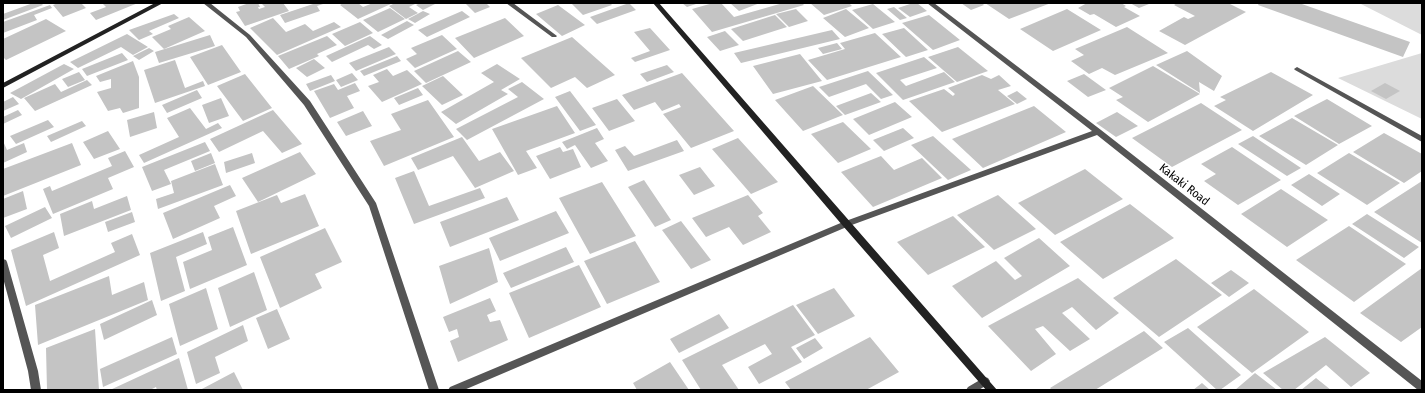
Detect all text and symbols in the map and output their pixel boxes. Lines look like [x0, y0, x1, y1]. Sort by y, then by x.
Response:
street label: Kakaki Road [1156, 161, 1212, 209]

